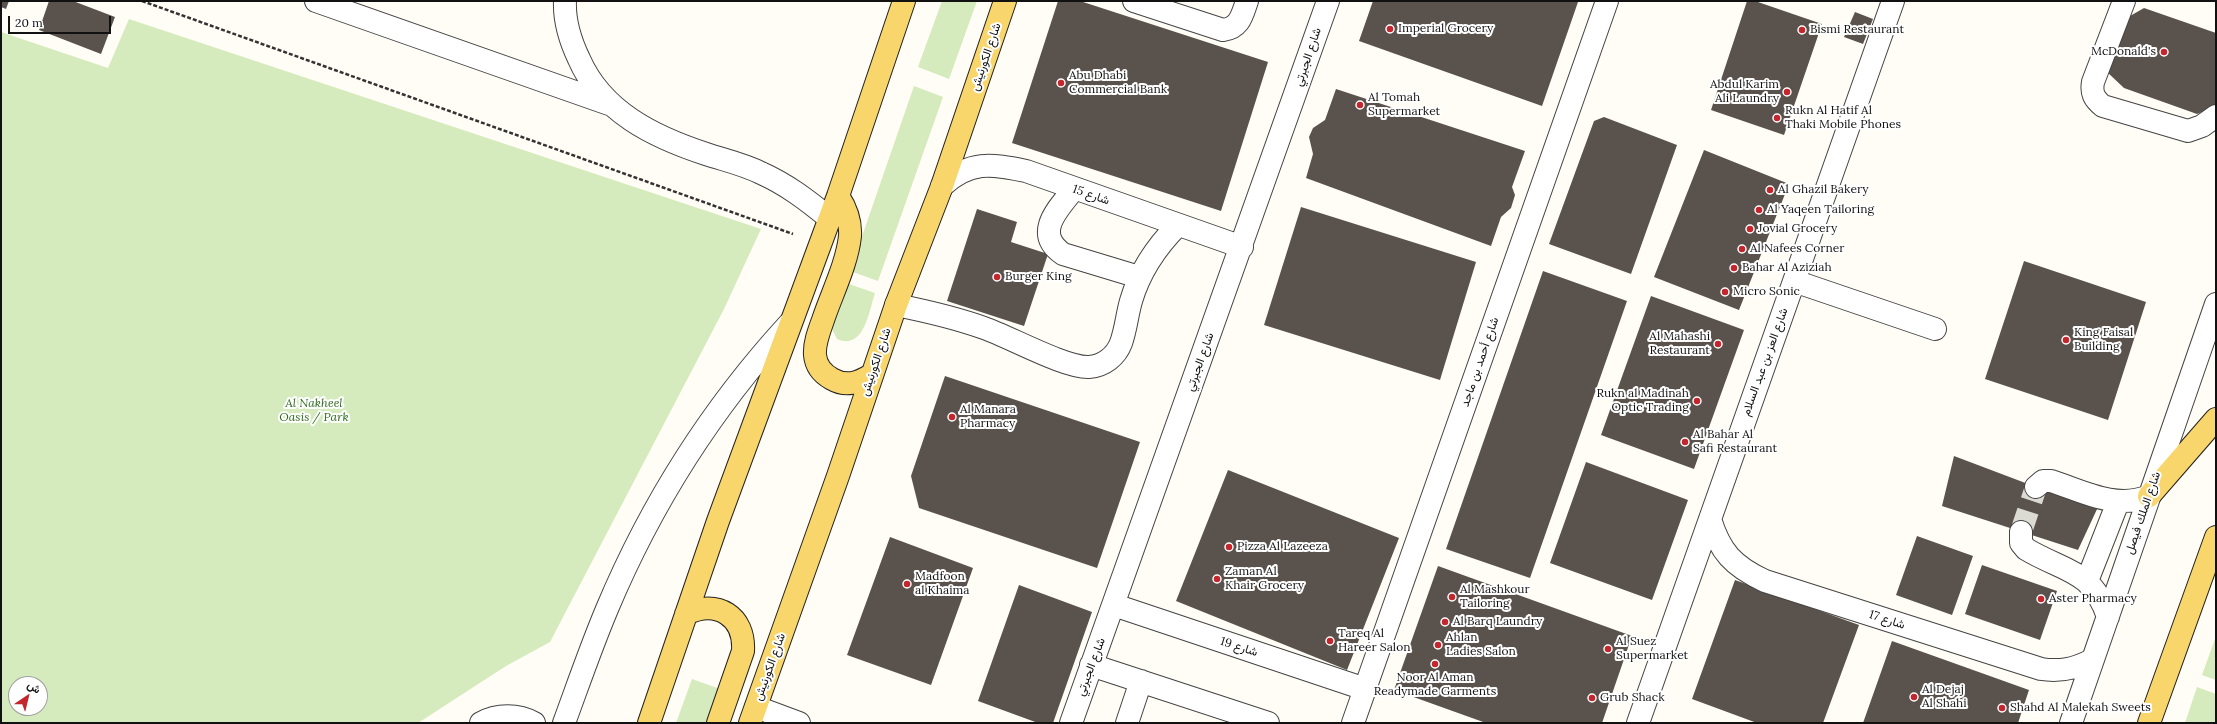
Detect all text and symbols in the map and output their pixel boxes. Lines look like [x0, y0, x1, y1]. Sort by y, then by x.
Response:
scale bar [10, 8, 113, 34]
text: 20 m [15, 15, 43, 30]
street label: شارع الكورنيش [968, 21, 1004, 93]
place label: Imperial Grocery [1398, 22, 1493, 36]
place label: Bismi Restaurant [1810, 23, 1904, 37]
marker: Imperial Grocery [1385, 24, 1395, 34]
marker: Bismi Restaurant [1797, 25, 1807, 35]
street label: شارع الجبرتي [1291, 26, 1325, 88]
place label: McDonald's [2091, 45, 2156, 59]
marker: McDonald's [2159, 47, 2169, 57]
place label: Abu Dhabi Commercial Bank [1069, 69, 1167, 97]
marker: Abu Dhabi Commercial Bank [1056, 78, 1066, 88]
place label: Abdul Karim Ali Laundry [1710, 78, 1779, 106]
marker: Abdul Karim Ali Laundry [1782, 87, 1792, 97]
place label: Al Tomah Supermarket [1368, 91, 1440, 119]
marker: Al Tomah Supermarket [1355, 100, 1365, 110]
place label: Rukn Al Hatif Al Thaki Mobile Phones [1785, 104, 1901, 132]
marker: Rukn Al Hatif Al Thaki Mobile Phones [1772, 113, 1782, 123]
street label: شارع 15 [1071, 182, 1111, 208]
place label: Al Ghazil Bakery [1778, 183, 1869, 197]
marker: Al Ghazil Bakery [1765, 185, 1775, 195]
place label: Al Yaqeen Tailoring [1767, 203, 1874, 217]
marker: Al Yaqeen Tailoring [1754, 205, 1764, 215]
place label: Jovial Grocery [1758, 222, 1837, 236]
marker: Jovial Grocery [1745, 224, 1755, 234]
place label: Al Nafees Corner [1750, 242, 1844, 256]
marker: Al Nafees Corner [1737, 244, 1747, 254]
place label: Bahar Al Aziziah [1742, 261, 1832, 275]
marker: Bahar Al Aziziah [1729, 263, 1739, 273]
place label: Burger King [1005, 270, 1072, 284]
marker: Burger King [992, 272, 1002, 282]
place label: Micro Sonic [1733, 285, 1800, 299]
marker: Micro Sonic [1720, 287, 1730, 297]
street label: شارع العز بن عبد السلام [1739, 306, 1791, 418]
street label: شارع أحمد بن ماجد [1458, 315, 1502, 409]
street label: شارع الكورنيش [858, 326, 894, 398]
place label: King Faisal Building [2074, 326, 2133, 354]
place label: Al Mahashi Restaurant [1649, 330, 1710, 358]
street label: شارع الجبرتي [1183, 331, 1217, 393]
marker: King Faisal Building [2061, 335, 2071, 345]
marker: Al Mahashi Restaurant [1713, 339, 1723, 349]
place label: Rukn al Madinah Optic Trading [1596, 387, 1689, 415]
marker: Rukn al Madinah Optic Trading [1692, 396, 1702, 406]
park label: Al Nakheel Oasis / Park [279, 397, 349, 425]
place label: Al Manara Pharmacy [960, 403, 1016, 431]
marker: Al Manara Pharmacy [947, 412, 957, 422]
place label: Al Bahar Al Safi Restaurant [1693, 428, 1777, 456]
marker: Al Bahar Al Safi Restaurant [1680, 437, 1690, 447]
street label: شارع الملك فيصل [2122, 470, 2164, 556]
place label: Pizza Al Lazeeza [1237, 540, 1328, 554]
marker: Pizza Al Lazeeza [1224, 542, 1234, 552]
place label: Zaman Al Khair Grocery [1225, 565, 1304, 593]
place label: Madfoon al Khaima [915, 570, 969, 598]
marker: Zaman Al Khair Grocery [1212, 574, 1222, 584]
marker: Madfoon al Khaima [902, 579, 912, 589]
place label: Al Mashkour Tailoring [1460, 583, 1530, 611]
marker: Al Mashkour Tailoring [1447, 592, 1457, 602]
place label: Aster Pharmacy [2049, 592, 2137, 606]
marker: Aster Pharmacy [2036, 594, 2046, 604]
street label: شارع 17 [1867, 607, 1907, 633]
place label: Al Barq Laundry [1453, 615, 1542, 629]
marker: Al Barq Laundry [1440, 617, 1450, 627]
place label: Tareq Al Hareer Salon [1338, 627, 1410, 655]
street label: شارع الكورنيش [751, 631, 789, 703]
place label: Ahlan Ladies Salon [1446, 631, 1516, 659]
street label: شارع 19 [1218, 634, 1260, 660]
place label: Al Suez Supermarket [1616, 635, 1688, 663]
street label: شارع الجبرتي [1073, 636, 1109, 698]
marker: Tareq Al Hareer Salon [1325, 636, 1335, 646]
marker: Ahlan Ladies Salon [1433, 640, 1443, 650]
marker: Al Suez Supermarket [1603, 644, 1613, 654]
marker: Noor Al Aman Readymade Garments [1430, 659, 1440, 669]
place label: Noor Al Aman Readymade Garments [1374, 671, 1496, 699]
north arrow [8, 676, 48, 716]
text: ش [25, 677, 44, 697]
place label: Al Dejaj Al Shahi [1922, 683, 1967, 711]
place label: Grub Shack [1600, 691, 1665, 705]
marker: Al Dejaj Al Shahi [1909, 692, 1919, 702]
marker: Grub Shack [1587, 693, 1597, 703]
place label: Shahd Al Malekah Sweets [2010, 701, 2151, 715]
marker: Shahd Al Malekah Sweets [1997, 703, 2007, 713]

